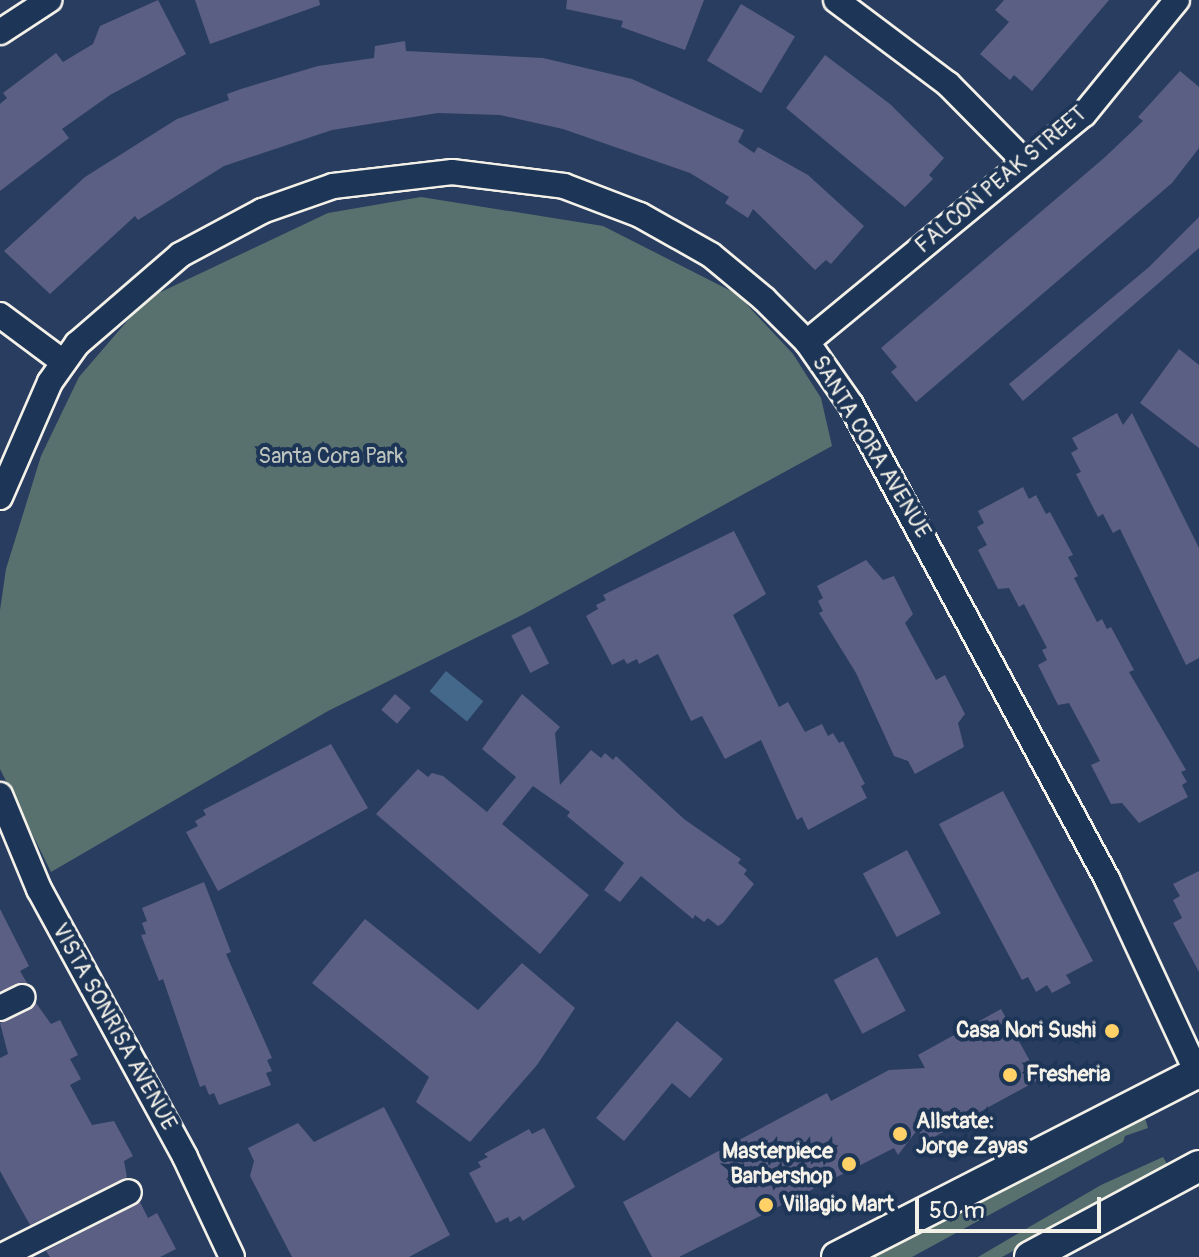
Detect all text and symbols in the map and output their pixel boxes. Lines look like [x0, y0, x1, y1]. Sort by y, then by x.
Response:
street label: FALCON PEAK STREET [910, 101, 1092, 259]
street label: SANTA CORA AVENUE [806, 351, 936, 543]
park label: Santa Cora Park [258, 444, 404, 470]
street label: VISTA SONRISA AVENUE [46, 919, 182, 1135]
place label: Casa Nori Sushi [956, 1018, 1096, 1044]
marker: Casa Nori Sushi [1103, 1022, 1121, 1040]
place label: Fresheria [1026, 1062, 1111, 1088]
marker: Fresheria [1001, 1066, 1019, 1084]
place label: Allstate: Jorge Zayas [916, 1108, 1028, 1160]
marker: Allstate: Jorge Zayas [891, 1125, 909, 1143]
place label: Masterpiece Barbershop [722, 1138, 833, 1190]
marker: Masterpiece Barbershop [840, 1155, 858, 1173]
scale bar [919, 1181, 1105, 1231]
place label: Villagio Mart [782, 1192, 894, 1218]
marker: Villagio Mart [757, 1196, 775, 1214]
text: 50 m [929, 1196, 985, 1225]

